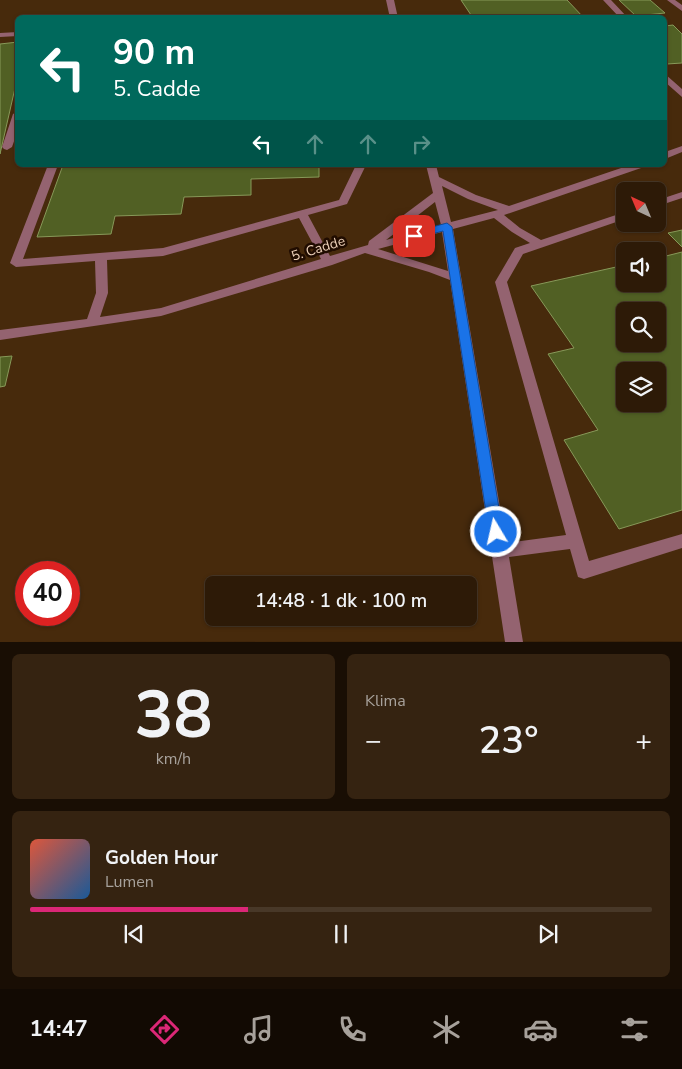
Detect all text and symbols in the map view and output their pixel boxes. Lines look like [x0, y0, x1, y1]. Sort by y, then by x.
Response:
text: 90 m [113, 29, 195, 76]
icon: left [30, 35, 95, 100]
text: 5. Cadde [113, 74, 200, 104]
icon: left [248, 130, 276, 158]
icon: ahead [301, 130, 329, 158]
icon: ahead [354, 130, 382, 158]
icon: right [407, 130, 435, 158]
north arrow [616, 182, 666, 232]
map controls [616, 182, 666, 412]
pin [393, 215, 435, 257]
icon: arrive [400, 222, 428, 250]
street label: 5. Cadde [289, 231, 347, 266]
button: sound [616, 242, 666, 292]
button: search [616, 302, 666, 352]
button: layers [616, 362, 666, 412]
position arrow [469, 505, 521, 557]
speed limit sign: 40 [15, 561, 80, 626]
text: 14:48 · 1 dk · 100 m [255, 588, 427, 614]
text: 38 [134, 671, 213, 760]
text: Klima [365, 690, 406, 712]
text: 23° [479, 715, 538, 766]
text: − [365, 722, 382, 760]
text: + [635, 722, 652, 760]
text: km/h [156, 748, 191, 770]
text: Golden Hour [105, 845, 218, 871]
text: Lumen [105, 871, 154, 893]
icon: previous [120, 920, 148, 948]
icon: pause [327, 920, 355, 948]
icon: next [534, 920, 562, 948]
icon: directions [147, 1012, 182, 1047]
icon: music [241, 1012, 276, 1047]
icon: phone [335, 1012, 370, 1047]
icon: climate [429, 1012, 464, 1047]
icon: car [523, 1012, 558, 1047]
icon: filters [617, 1012, 652, 1047]
text: 14:47 [30, 1014, 88, 1044]

